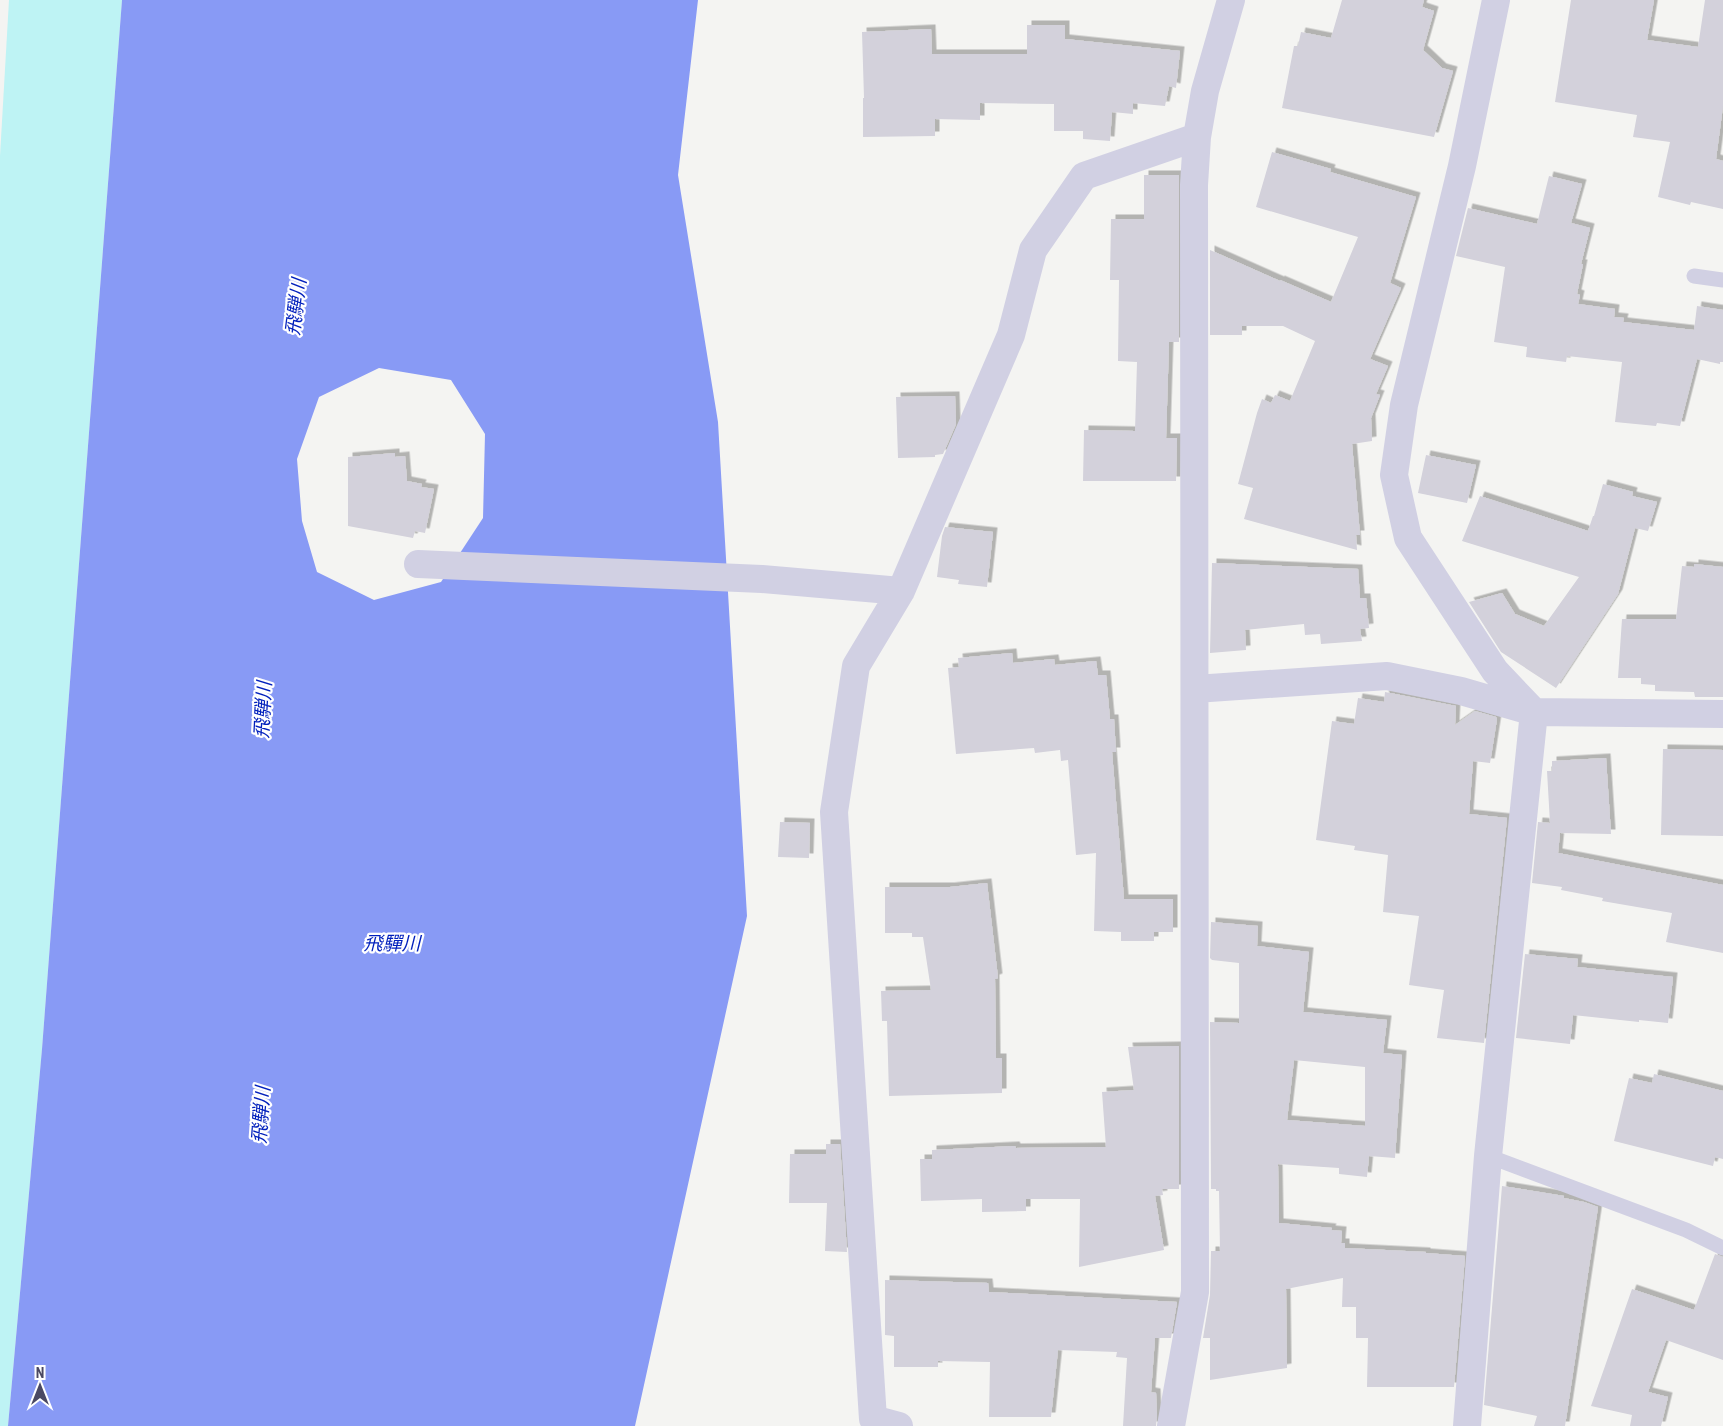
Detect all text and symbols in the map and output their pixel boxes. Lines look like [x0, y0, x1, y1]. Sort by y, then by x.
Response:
water label: 飛騨川 [281, 275, 311, 337]
water label: 飛騨川 [250, 679, 276, 739]
water label: 飛驒川 [363, 932, 422, 955]
water label: 飛騨川 [248, 1084, 275, 1144]
north arrow [15, 1361, 65, 1411]
text: N [36, 1365, 44, 1381]

